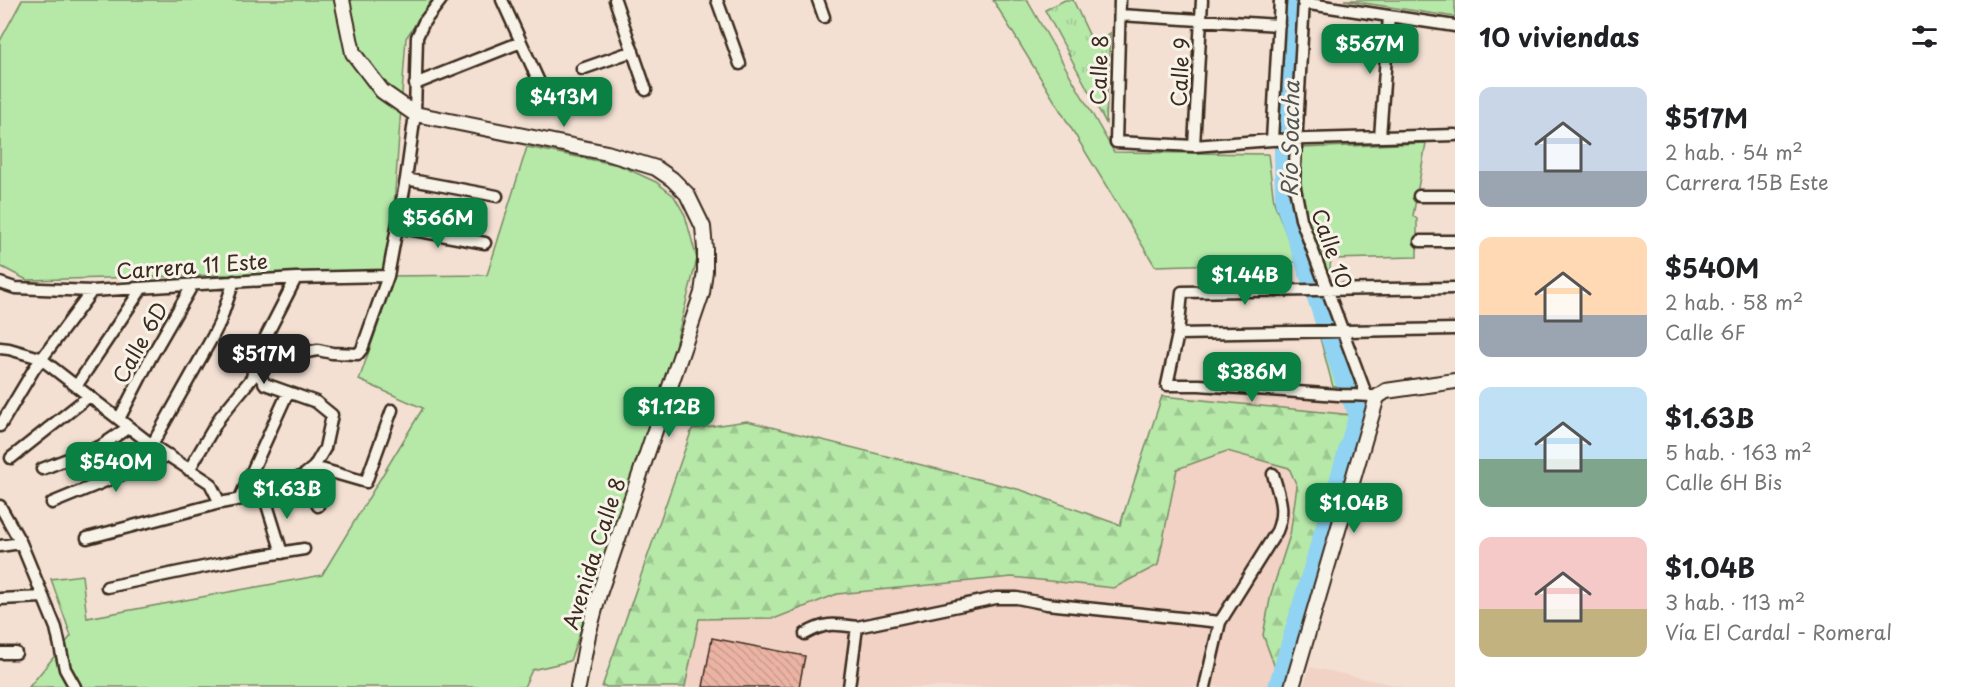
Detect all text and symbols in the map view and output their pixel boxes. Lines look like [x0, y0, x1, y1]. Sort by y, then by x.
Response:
text: 10 viviendas [1479, 17, 1640, 56]
icon: filters [1908, 20, 1941, 53]
pin: $567M [1328, 24, 1412, 75]
text: $567M [1336, 28, 1404, 58]
street label: Calle 8 [1081, 34, 1115, 106]
street label: Calle 9 [1161, 36, 1197, 108]
pin: $413M [522, 77, 606, 128]
water label: Río Soacha [1271, 79, 1307, 197]
text: $413M [530, 81, 598, 111]
text: $517M [1665, 98, 1748, 137]
icon: home [1527, 111, 1599, 183]
text: 2 hab. · 54 m² [1665, 137, 1803, 167]
text: Carrera 15B Este [1665, 167, 1829, 197]
pin: $566M [396, 198, 480, 249]
text: $566M [403, 202, 473, 232]
street label: Calle 10 [1304, 204, 1362, 292]
street label: Carrera 11 Este [115, 244, 269, 286]
text: $540M [1665, 248, 1759, 287]
pin: $1.44B [1196, 255, 1294, 306]
text: $1.44B [1211, 259, 1279, 289]
icon: home [1527, 261, 1599, 333]
text: 2 hab. · 58 m² [1665, 287, 1803, 317]
street label: Calle 6D [103, 295, 175, 389]
text: Calle 6F [1665, 317, 1746, 347]
pin: $517M [222, 334, 306, 385]
text: $517M [232, 338, 296, 368]
pin: $386M [1210, 352, 1294, 403]
text: $386M [1217, 356, 1287, 386]
pin: $1.12B [620, 387, 718, 438]
text: $1.12B [637, 391, 701, 421]
text: $1.63B [1665, 398, 1754, 437]
icon: home [1527, 411, 1599, 483]
text: 5 hab. · 163 m² [1665, 437, 1812, 467]
pin: $540M [74, 442, 158, 493]
text: $540M [80, 446, 152, 476]
text: Calle 6H Bis [1665, 467, 1782, 497]
pin: $1.63B [238, 469, 336, 520]
text: $1.63B [253, 473, 321, 503]
street label: Avenida Calle 8 [553, 473, 633, 633]
pin: $1.04B [1305, 483, 1403, 534]
text: $1.04B [1319, 487, 1389, 517]
text: $1.04B [1665, 548, 1755, 587]
icon: home [1527, 561, 1599, 633]
text: 3 hab. · 113 m² [1665, 587, 1805, 617]
text: Vía El Cardal - Romeral [1665, 617, 1892, 647]

